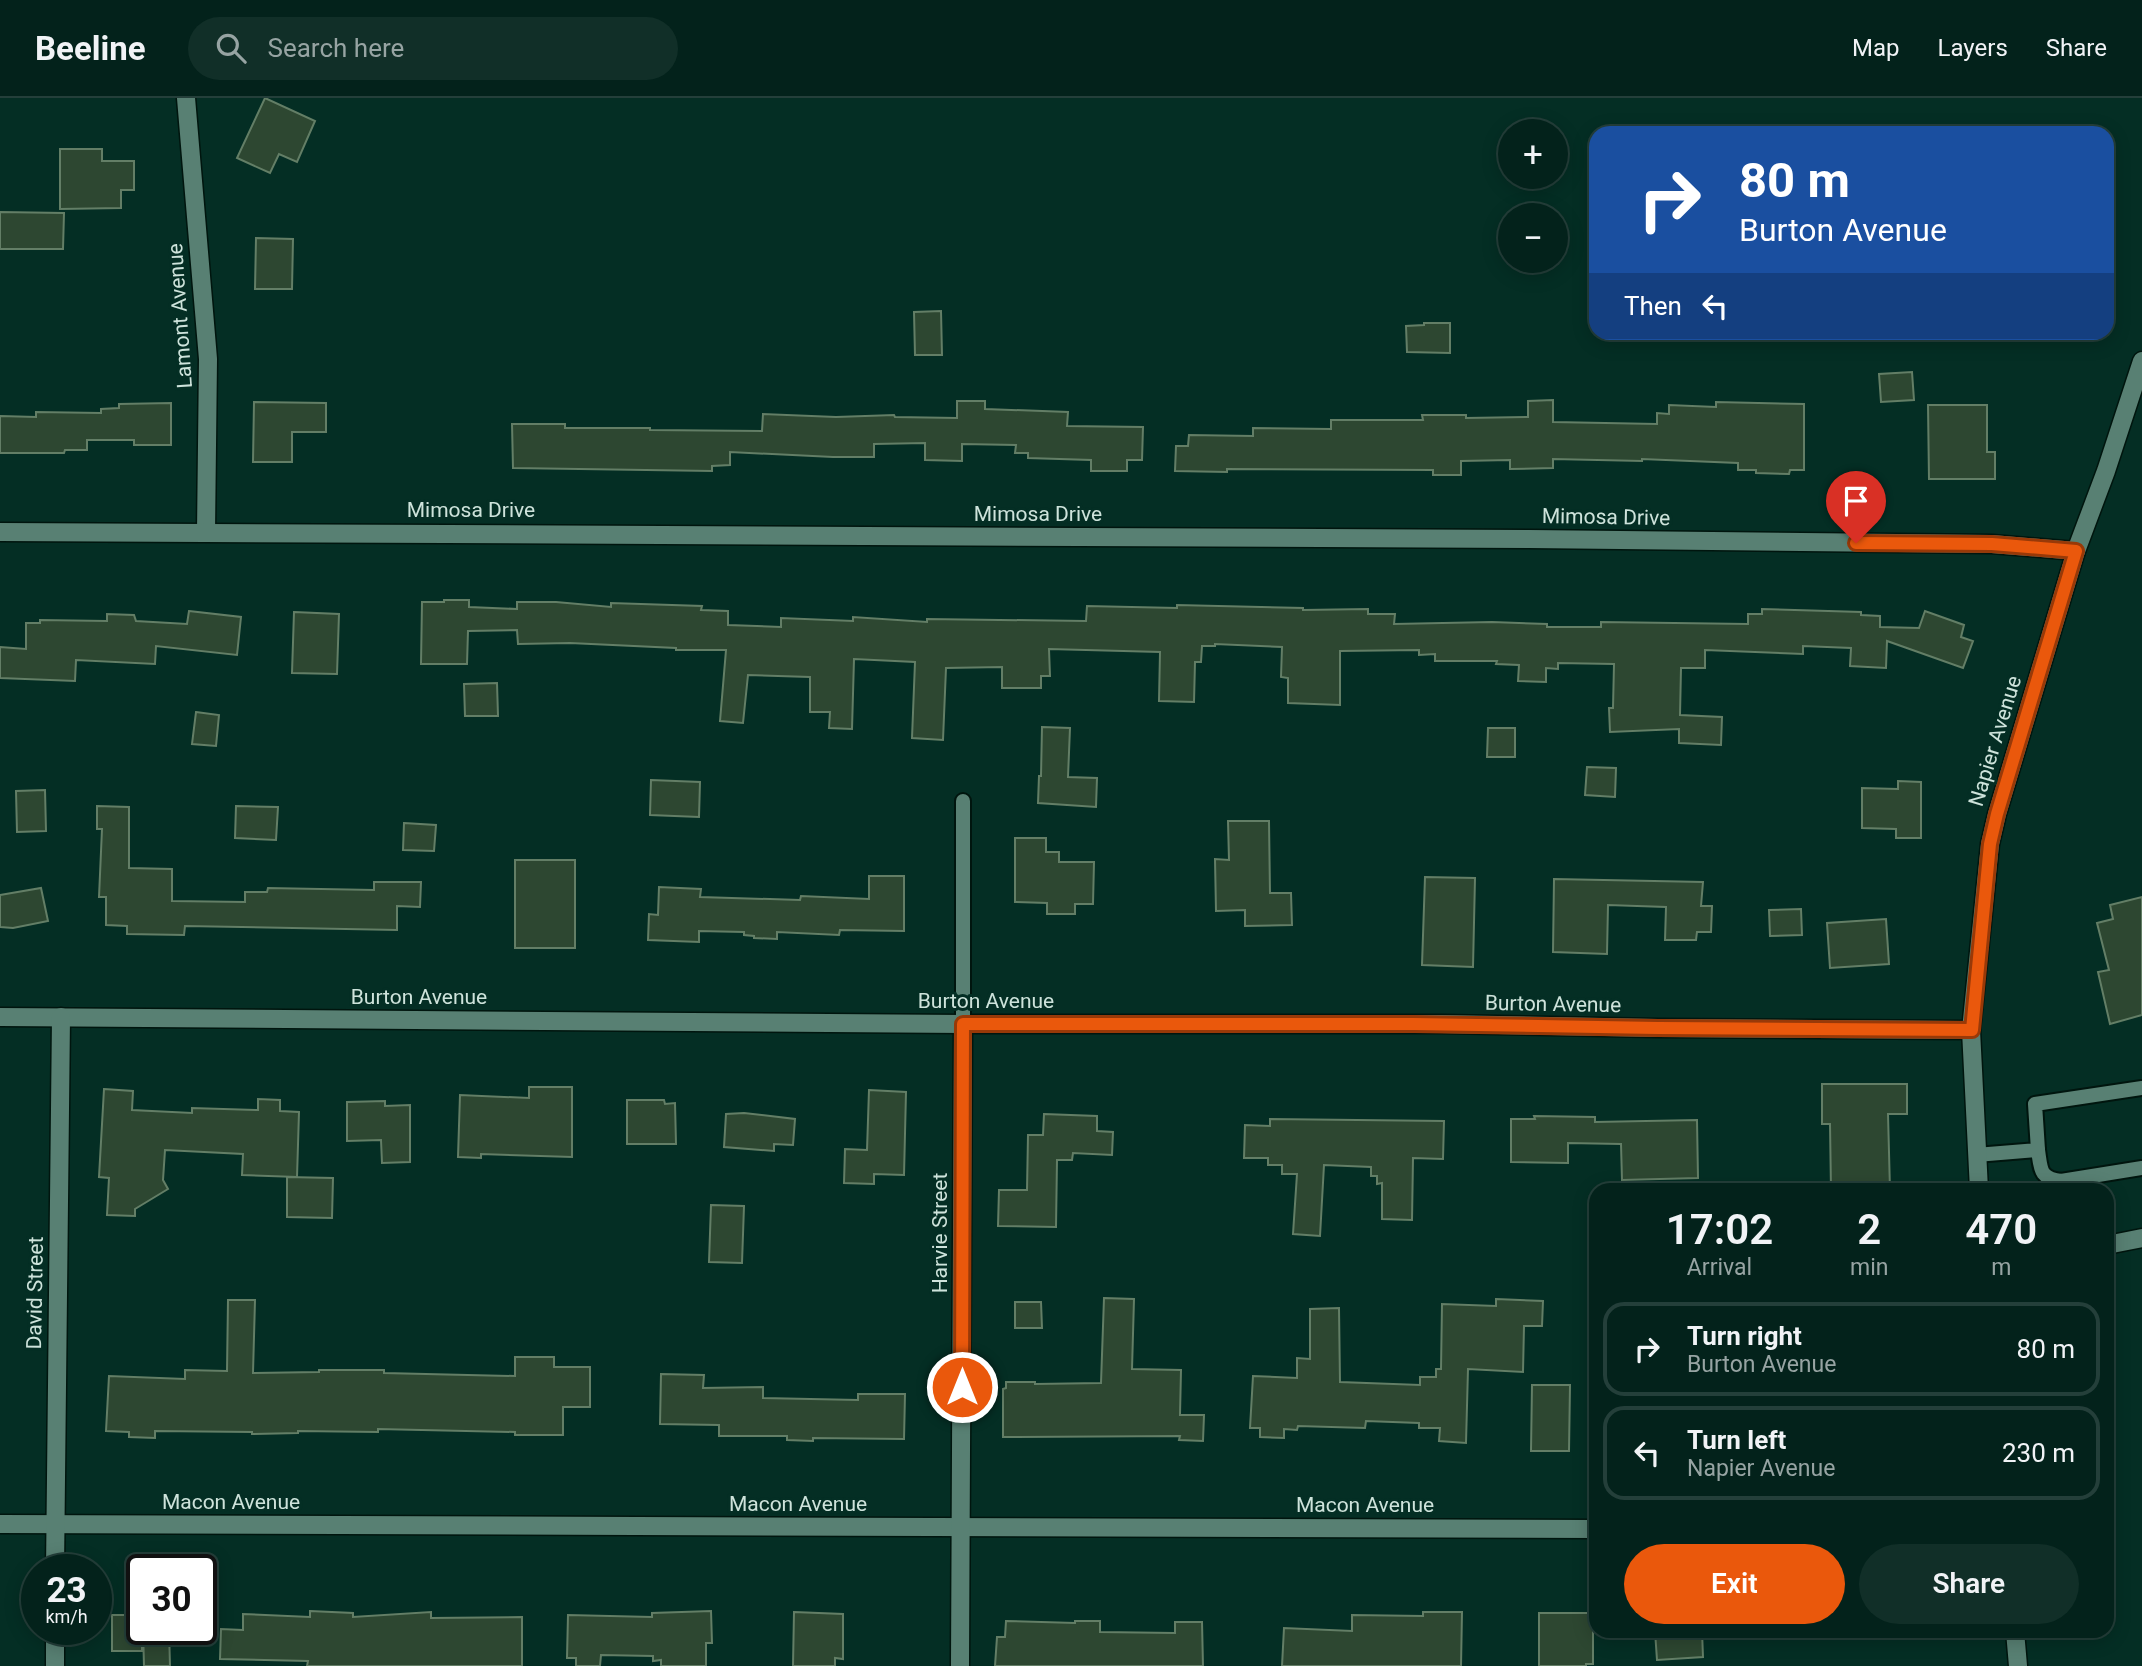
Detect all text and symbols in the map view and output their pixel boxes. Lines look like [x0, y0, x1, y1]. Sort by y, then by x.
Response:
search box [188, 17, 678, 80]
text: Beeline [35, 29, 146, 68]
icon: search [212, 29, 250, 67]
text: Search here [268, 33, 404, 63]
text: Map [1852, 34, 1900, 62]
text: Layers [1938, 34, 2008, 62]
text: Share [2046, 34, 2107, 62]
map controls [1498, 119, 1568, 273]
button: + [1498, 119, 1568, 189]
text: 80 m [1739, 152, 1850, 209]
icon: right [1624, 154, 1715, 245]
button: − [1498, 203, 1568, 273]
text: Burton Avenue [1739, 211, 1947, 249]
street label: Lamont Avenue [163, 243, 197, 389]
icon: left [1696, 287, 1734, 325]
text: Then [1624, 291, 1682, 321]
pin [1826, 471, 1886, 543]
icon: arrive [1837, 482, 1875, 520]
street label: Mimosa Drive [407, 498, 535, 522]
street label: Mimosa Drive [974, 502, 1102, 526]
street label: Mimosa Drive [1542, 504, 1670, 530]
street label: Napier Avenue [1964, 673, 2026, 809]
street label: Burton Avenue [351, 985, 487, 1009]
street label: Burton Avenue [918, 989, 1054, 1013]
street label: Burton Avenue [1485, 991, 1621, 1017]
street label: Harvie Street [928, 1173, 952, 1293]
text: 17:02 [1666, 1205, 1773, 1254]
text: 2 [1857, 1205, 1881, 1254]
text: 470 [1965, 1205, 2037, 1254]
street label: David Street [22, 1236, 48, 1350]
text: Arrival [1687, 1254, 1752, 1281]
text: min [1850, 1254, 1888, 1281]
text: m [1991, 1254, 2011, 1281]
text: Turn right [1687, 1321, 1802, 1351]
icon: right [1628, 1330, 1666, 1368]
text: 80 m [2017, 1334, 2075, 1364]
position arrow [925, 1350, 999, 1424]
text: Burton Avenue [1687, 1351, 1836, 1378]
text: Turn left [1687, 1425, 1786, 1455]
icon: left [1628, 1434, 1666, 1472]
text: 230 m [2002, 1438, 2075, 1468]
text: Napier Avenue [1687, 1455, 1835, 1482]
street label: Macon Avenue [162, 1490, 300, 1514]
street label: Macon Avenue [729, 1492, 867, 1516]
street label: Macon Avenue [1296, 1493, 1434, 1517]
button: Exit [1624, 1544, 1845, 1624]
button: Share [1859, 1544, 2079, 1624]
speed limit sign: 30 [126, 1554, 217, 1645]
text: 23 [46, 1570, 87, 1611]
text: km/h [45, 1606, 88, 1627]

